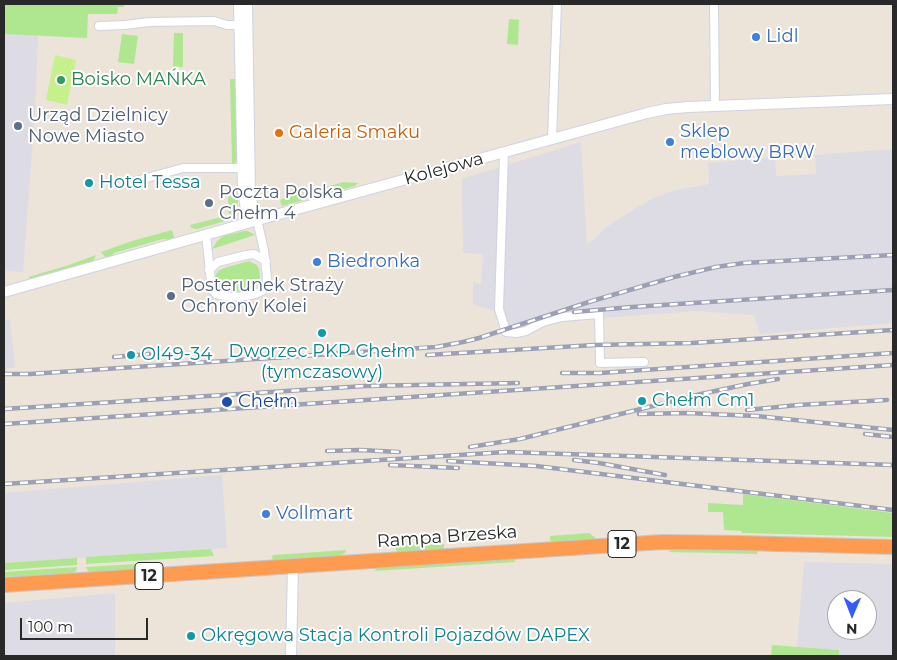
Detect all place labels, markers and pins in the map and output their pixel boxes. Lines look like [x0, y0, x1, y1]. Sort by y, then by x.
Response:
place label: Lidl [766, 26, 798, 48]
marker: Lidl [750, 31, 762, 43]
place label: Boisko MAŃKA [71, 69, 206, 91]
marker: Boisko MAŃKA [55, 74, 67, 86]
place label: Urząd Dzielnicy Nowe Miasto [28, 105, 168, 148]
marker: Urząd Dzielnicy Nowe Miasto [12, 120, 24, 132]
place label: Sklep meblowy BRW [680, 121, 815, 163]
place label: Galeria Smaku [289, 122, 420, 144]
marker: Galeria Smaku [273, 127, 285, 139]
marker: Sklep meblowy BRW [664, 136, 676, 148]
place label: Hotel Tessa [99, 172, 201, 194]
marker: Hotel Tessa [83, 177, 95, 189]
place label: Poczta Polska Chełm 4 [219, 182, 343, 224]
marker: Poczta Polska Chełm 4 [203, 197, 215, 209]
place label: Biedronka [327, 251, 420, 273]
marker: Biedronka [311, 256, 323, 268]
place label: Posterunek Straży Ochrony Kolei [181, 275, 344, 318]
marker: Posterunek Straży Ochrony Kolei [165, 290, 177, 302]
marker: Dworzec PKP Chełm (tymczasowy) [316, 327, 328, 339]
place label: Dworzec PKP Chełm (tymczasowy) [229, 341, 415, 384]
place label: Ol49-34 [141, 344, 212, 366]
marker: Ol49-34 [125, 349, 137, 361]
place label: Chełm Cm1 [652, 390, 755, 412]
place label: Chełm [238, 391, 298, 413]
marker: Chełm [220, 395, 234, 409]
marker: Chełm Cm1 [636, 395, 648, 407]
place label: Vollmart [276, 503, 353, 525]
marker: Vollmart [260, 508, 272, 520]
place label: Okręgowa Stacja Kontroli Pojazdów DAPEX [201, 625, 590, 647]
marker: Okręgowa Stacja Kontroli Pojazdów DAPEX [185, 630, 197, 642]

